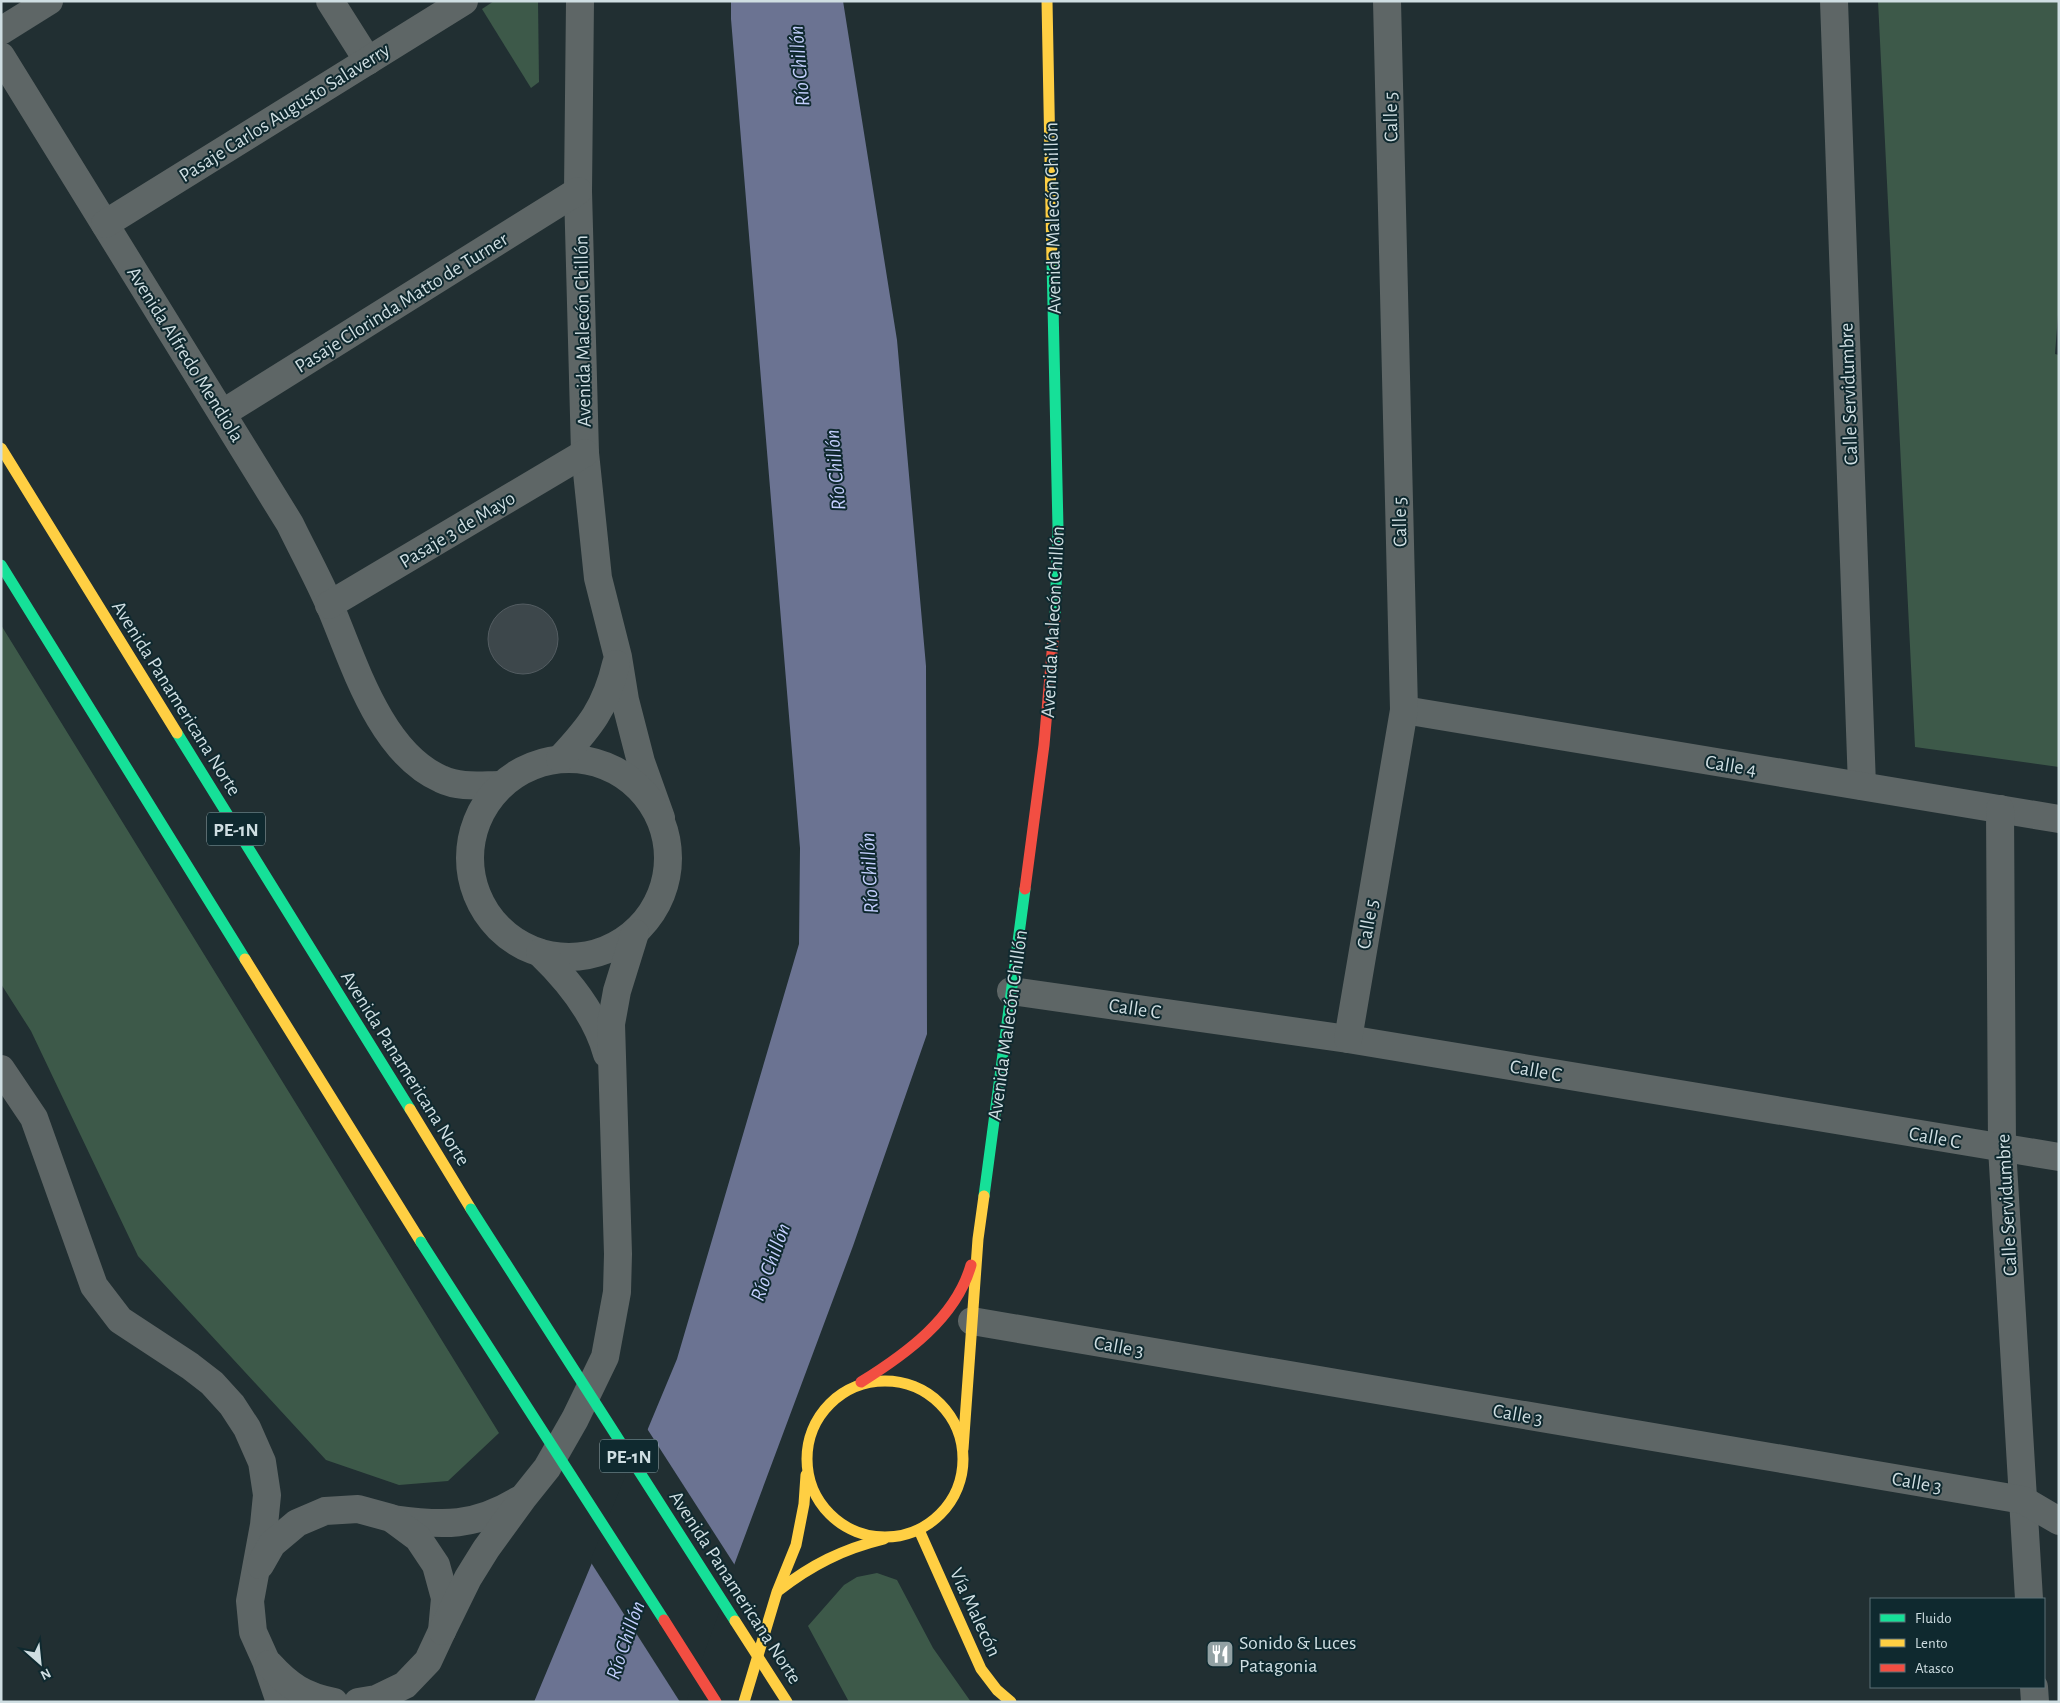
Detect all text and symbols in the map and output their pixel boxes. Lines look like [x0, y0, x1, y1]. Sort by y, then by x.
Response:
water label: Río Chillón [786, 25, 813, 107]
street label: Pasaje Carlos Augusto Salaverry [176, 39, 394, 186]
street label: Calle 5 [1381, 92, 1401, 142]
street label: Avenida Malecón Chillón [1041, 122, 1065, 314]
street label: Pasaje Clorinda Matto de Turner [291, 229, 512, 377]
street label: Avenida Malecón Chillón [571, 235, 595, 427]
street label: Avenida Alfredo Mendiola [123, 263, 247, 446]
street label: Calle Servidumbre [1837, 322, 1861, 465]
water label: Río Chillón [822, 429, 849, 511]
street label: Pasaje 3 de Mayo [396, 488, 519, 572]
street label: Calle 5 [1390, 497, 1410, 547]
street label: Avenida Malecón Chillón [1038, 526, 1068, 718]
street label: Avenida Panamericana Norte [108, 598, 244, 799]
street label: Calle 4 [1704, 752, 1758, 780]
road number: PE-1N [207, 812, 265, 846]
water label: Río Chillón [857, 832, 882, 914]
street label: Calle 5 [1354, 898, 1382, 951]
street label: Avenida Malecón Chillón [985, 929, 1031, 1122]
street label: Avenida Panamericana Norte [337, 968, 473, 1169]
street label: Calle C [1107, 995, 1162, 1023]
street label: Calle C [1508, 1057, 1563, 1085]
street label: Calle C [1907, 1124, 1962, 1152]
street label: Calle Servidumbre [1993, 1133, 2021, 1277]
water label: Río Chillón [747, 1220, 794, 1304]
street label: Calle 3 [1092, 1333, 1145, 1361]
street label: Calle 3 [1491, 1401, 1544, 1429]
road number: PE-1N [600, 1440, 658, 1472]
street label: Calle 3 [1890, 1469, 1943, 1497]
street label: Avenida Panamericana Norte [665, 1488, 805, 1688]
street label: Vía Malecón [946, 1565, 1004, 1660]
water label: Río Chillón [602, 1598, 649, 1682]
legend [1870, 1598, 2045, 1688]
text: Fluido [1915, 1611, 1952, 1626]
place label: Sonido & Luces Patagonia [1239, 1633, 1356, 1676]
text: Lento [1915, 1636, 1948, 1651]
north arrow [15, 1638, 65, 1688]
restaurant icon: Sonido & Luces Patagonia [1205, 1639, 1235, 1669]
text: Atasco [1915, 1661, 1954, 1676]
text: N [38, 1665, 53, 1682]

